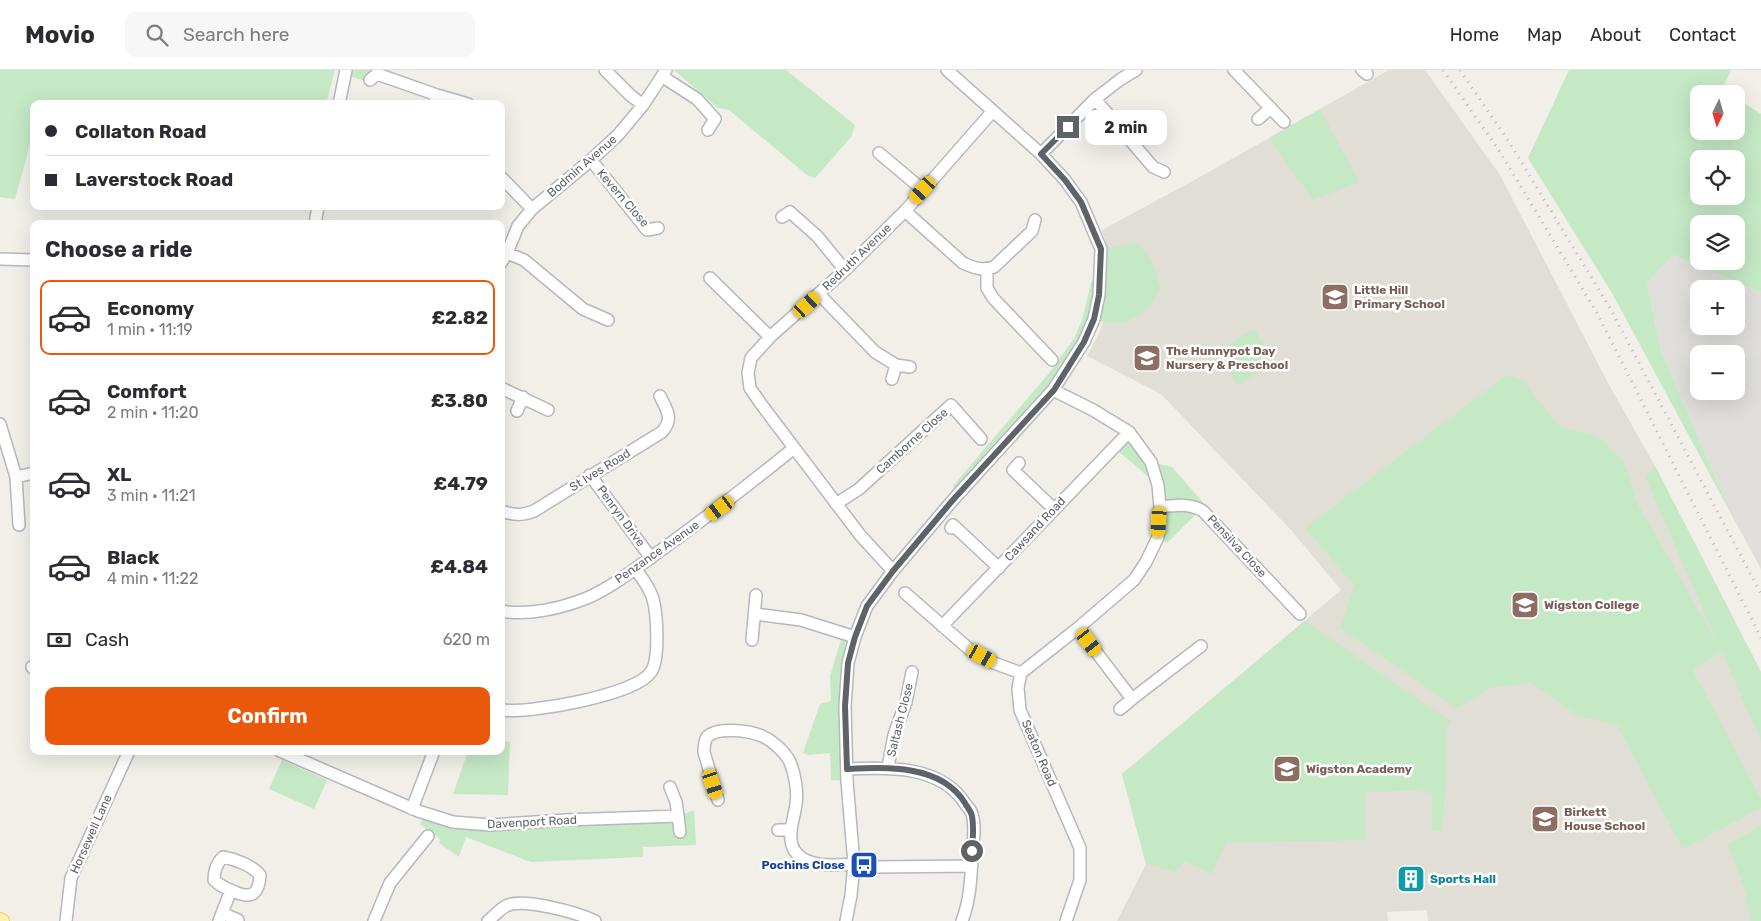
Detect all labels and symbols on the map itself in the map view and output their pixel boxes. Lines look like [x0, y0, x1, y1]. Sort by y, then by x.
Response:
north arrow [1690, 85, 1745, 140]
callout: 2 min [1086, 110, 1168, 144]
route end [1057, 116, 1079, 138]
street label: Bodmin Avenue [544, 132, 620, 200]
street label: Kevern Close [594, 166, 652, 230]
car [907, 174, 938, 206]
street label: Redruth Avenue [820, 220, 894, 293]
school or university icon: Little Hill Primary School [1320, 282, 1350, 312]
place label: Little Hill Primary School [1354, 283, 1445, 311]
car [790, 289, 823, 321]
school or university icon: The Hunnypot Day Nursery & Preschool [1132, 343, 1162, 373]
place label: The Hunnypot Day Nursery & Preschool [1166, 344, 1288, 372]
street label: Camborne Close [873, 405, 951, 477]
street label: St Ives Road [567, 446, 633, 494]
street label: Penryn Drive [594, 483, 648, 549]
car [703, 493, 736, 523]
street label: Cawsand Road [1002, 494, 1068, 564]
car [1150, 507, 1167, 537]
street label: Pensilva Close [1205, 512, 1270, 580]
street label: Penzance Avenue [612, 518, 702, 586]
school or university icon: Wigston College [1510, 590, 1540, 620]
place label: Wigston College [1544, 598, 1639, 612]
car [1073, 626, 1104, 658]
car [965, 642, 998, 670]
street label: Saltash Close [884, 681, 916, 758]
street label: Seaton Road [1019, 718, 1059, 788]
school or university icon: Wigston Academy [1272, 754, 1302, 784]
place label: Wigston Academy [1306, 762, 1412, 776]
car [701, 767, 724, 801]
street label: Horsewell Lane [67, 792, 115, 876]
school or university icon: Birkett House School [1530, 804, 1560, 834]
place label: Birkett House School [1564, 805, 1645, 833]
street label: Davenport Road [487, 813, 577, 831]
route start [961, 840, 983, 862]
bus stop icon: Pochins Close [849, 850, 879, 880]
place label: Pochins Close [761, 858, 845, 872]
building icon: Sports Hall [1396, 864, 1426, 894]
place label: Sports Hall [1430, 872, 1496, 886]

